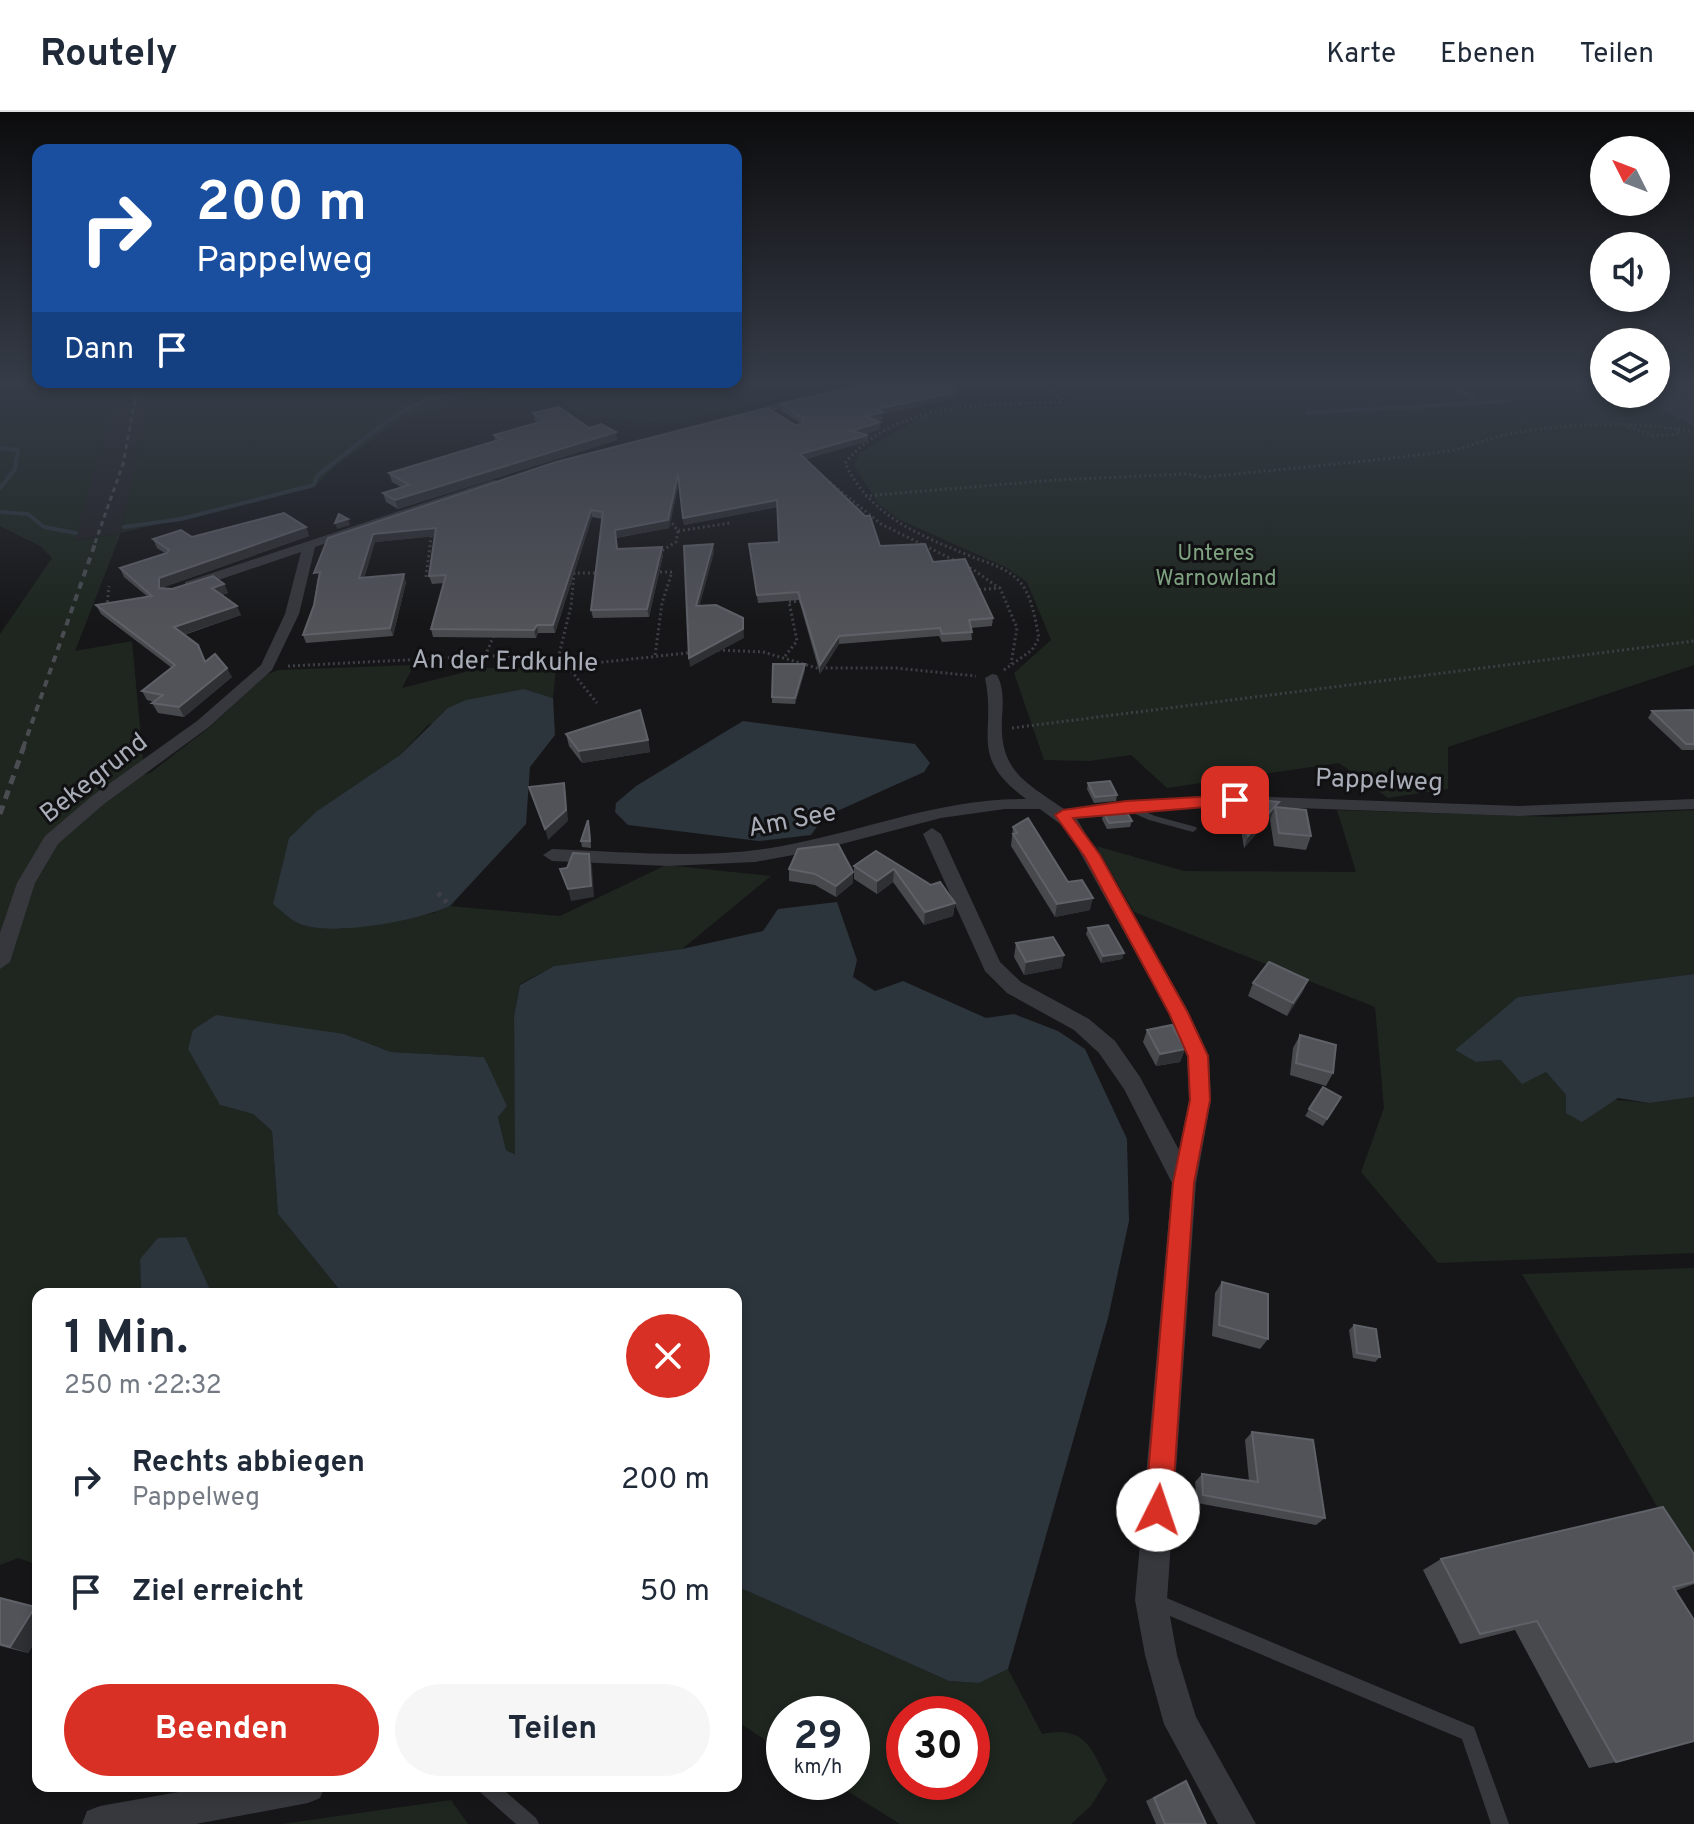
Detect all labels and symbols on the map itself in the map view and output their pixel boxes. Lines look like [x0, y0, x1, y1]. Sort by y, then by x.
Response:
north arrow [1590, 136, 1670, 216]
park label: Unteres Warnowland [1155, 541, 1277, 593]
street label: An der Erdkuhle [411, 644, 598, 681]
street label: Bekegrund [34, 727, 155, 831]
street label: Pappelweg [1314, 763, 1443, 800]
pin [1201, 766, 1269, 834]
street label: Am See [745, 797, 839, 846]
position arrow [1116, 1468, 1200, 1552]
speed limit sign: 30 [886, 1696, 990, 1800]

